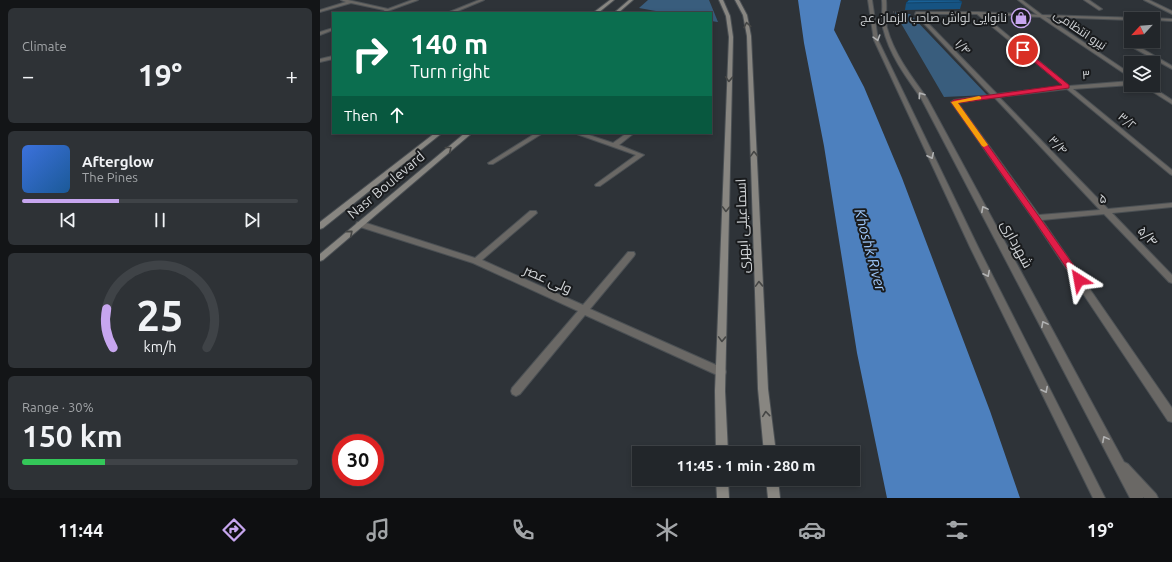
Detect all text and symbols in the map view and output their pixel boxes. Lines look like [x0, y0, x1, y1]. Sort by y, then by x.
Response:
shop icon: نانوایی لواش صاحب الزمان عج [1010, 7, 1032, 29]
street label: نیرو انتظامی [1051, 7, 1109, 53]
place label: نانوایی لواش صاحب الزمان عج [860, 11, 1007, 26]
north arrow [1124, 12, 1160, 48]
map controls [1124, 12, 1160, 92]
one-way arrow [743, 22, 752, 28]
icon: right [344, 28, 396, 80]
text: 140 m [410, 28, 488, 59]
pin [1006, 33, 1040, 67]
one-way arrow [872, 35, 881, 42]
street label: ۱/۴ [953, 36, 974, 57]
text: Climate [22, 39, 67, 53]
icon: arrive [1012, 39, 1034, 61]
button: layers [1124, 56, 1160, 92]
text: 19° [138, 58, 182, 92]
text: Turn right [410, 61, 490, 81]
text: − [22, 63, 34, 88]
text: + [286, 63, 298, 88]
street label: ۳ [1081, 68, 1090, 81]
one-way arrow [725, 76, 734, 82]
one-way arrow [919, 93, 926, 100]
icon: ahead [386, 104, 408, 126]
text: Then [344, 107, 378, 124]
street label: ۳/۲ [1116, 110, 1139, 132]
street label: ۳/۴ [1047, 133, 1070, 157]
one-way arrow [445, 147, 452, 154]
street label: Nasr Boulevard [344, 148, 428, 222]
one-way arrow [750, 151, 758, 157]
one-way arrow [926, 152, 934, 160]
text: Afterglow [82, 153, 154, 170]
text: The Pines [82, 170, 138, 184]
street label: اسماعیلی ابهری [732, 178, 752, 274]
street label: ۵ [1098, 190, 1108, 206]
one-way arrow [721, 206, 730, 212]
one-way arrow [981, 206, 988, 214]
water label: Khoshk River [851, 207, 890, 294]
icon: previous [57, 209, 79, 231]
icon: pause [149, 209, 171, 231]
icon: next [241, 209, 263, 231]
street label: شهرداری [998, 217, 1036, 271]
street label: ۵/۴ [1135, 222, 1161, 250]
one-way arrow [345, 230, 352, 237]
position arrow [1058, 259, 1100, 301]
street label: ولی عصر [521, 261, 575, 297]
one-way arrow [982, 269, 990, 277]
one-way arrow [755, 281, 764, 287]
text: 25 [137, 292, 183, 339]
one-way arrow [1042, 321, 1049, 329]
one-way arrow [718, 336, 726, 342]
text: km/h [144, 339, 176, 355]
one-way arrow [1040, 386, 1048, 393]
text: Range · 30% [22, 400, 94, 414]
one-way arrow [762, 411, 771, 417]
text: 150 km [22, 419, 123, 453]
speed limit sign: 30 [332, 434, 384, 486]
one-way arrow [1102, 436, 1110, 443]
text: 11:45 · 1 min · 280 m [677, 457, 815, 474]
icon: directions [220, 516, 248, 544]
icon: music [364, 516, 392, 544]
icon: phone [509, 516, 537, 544]
icon: climate [653, 516, 681, 544]
icon: car [798, 516, 826, 544]
icon: filters [943, 516, 971, 544]
text: 11:44 [58, 520, 103, 540]
text: 19° [1087, 520, 1114, 540]

